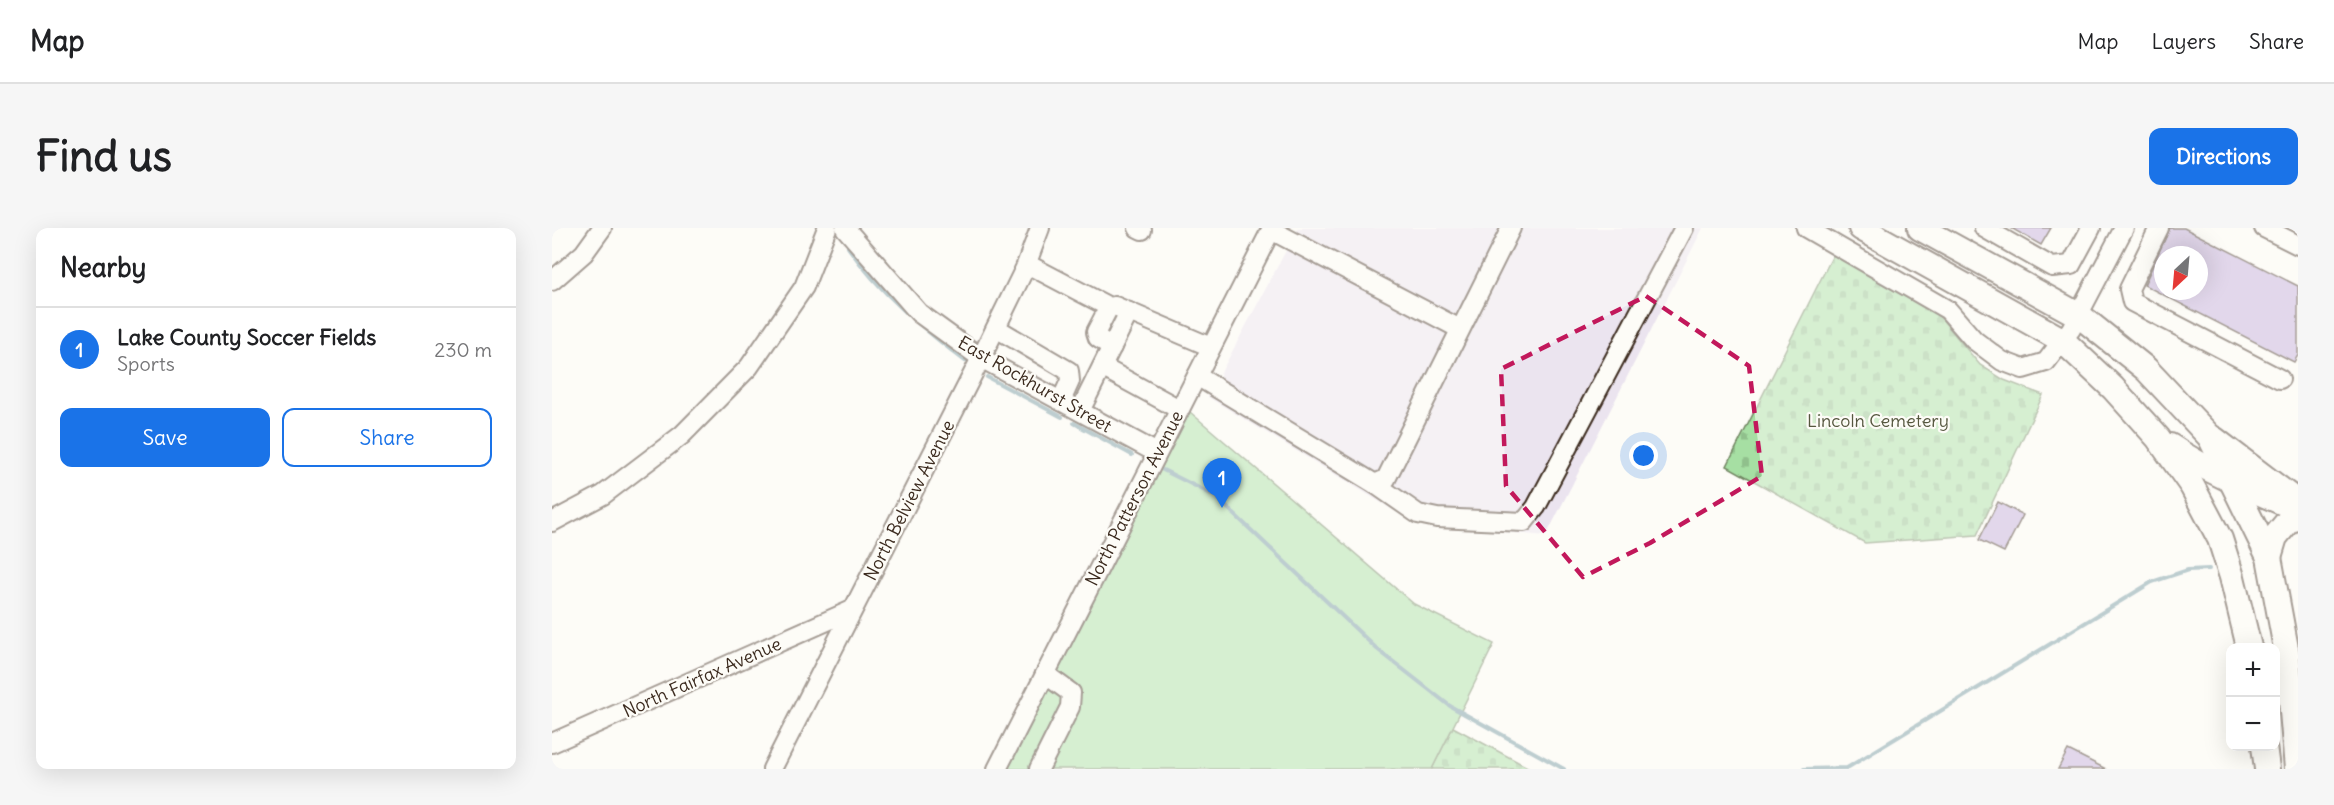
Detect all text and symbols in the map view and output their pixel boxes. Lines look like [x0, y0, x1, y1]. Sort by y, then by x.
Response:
text: Map [30, 23, 84, 59]
text: Map [2078, 28, 2118, 55]
text: Layers [2151, 28, 2216, 55]
text: Share [2249, 28, 2304, 55]
button: Directions [2149, 128, 2298, 185]
text: Find us [36, 130, 172, 182]
north arrow [2154, 246, 2208, 300]
text: Nearby [60, 251, 146, 284]
text: Lake County Soccer Fields [117, 323, 376, 351]
street label: East Rockhurst Street [954, 331, 1116, 437]
text: 1 [76, 337, 83, 362]
text: 230 m [434, 337, 492, 362]
text: Sports [117, 351, 175, 376]
street label: North Patterson Avenue [1080, 407, 1188, 589]
button: Save [60, 408, 270, 467]
button: Share [282, 408, 492, 467]
park label: Lincoln Cemetery [1807, 409, 1949, 432]
street label: North Belview Avenue [859, 416, 959, 584]
your location [1629, 441, 1658, 470]
pin: 1 [1202, 458, 1242, 508]
street label: North Fairfax Avenue [619, 632, 785, 722]
map controls [2226, 643, 2280, 751]
button: + [2226, 643, 2280, 697]
button: − [2226, 697, 2280, 751]

